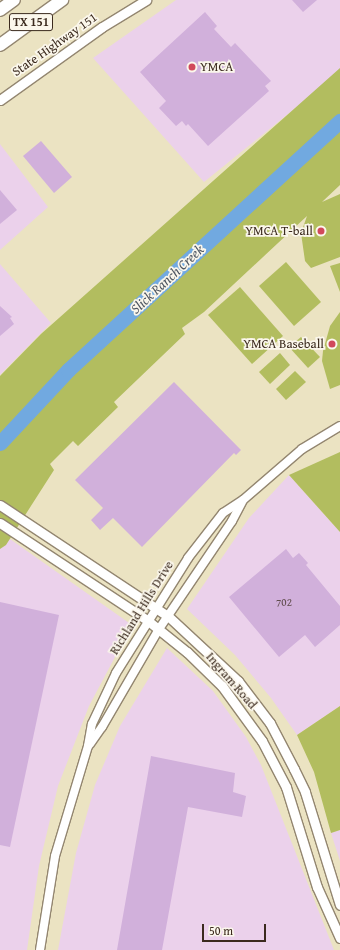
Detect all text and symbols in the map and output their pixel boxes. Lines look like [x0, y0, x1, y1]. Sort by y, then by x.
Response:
street label: State Highway 151 [10, 10, 100, 80]
road number: TX 151 [9, 12, 53, 32]
place label: YMCA [200, 59, 233, 75]
marker: YMCA [187, 62, 197, 72]
place label: YMCA T-ball [245, 223, 313, 239]
marker: YMCA T-ball [316, 226, 326, 236]
water label: Slick Ranch Creek [127, 241, 207, 317]
place label: YMCA Baseball [243, 336, 324, 352]
marker: YMCA Baseball [327, 339, 337, 349]
street label: Richland Hills Drive [107, 558, 177, 658]
house number: 702 [276, 595, 292, 609]
street label: Ingram Road [202, 650, 260, 712]
scale bar [204, 916, 268, 942]
text: 50 m [209, 922, 233, 939]

